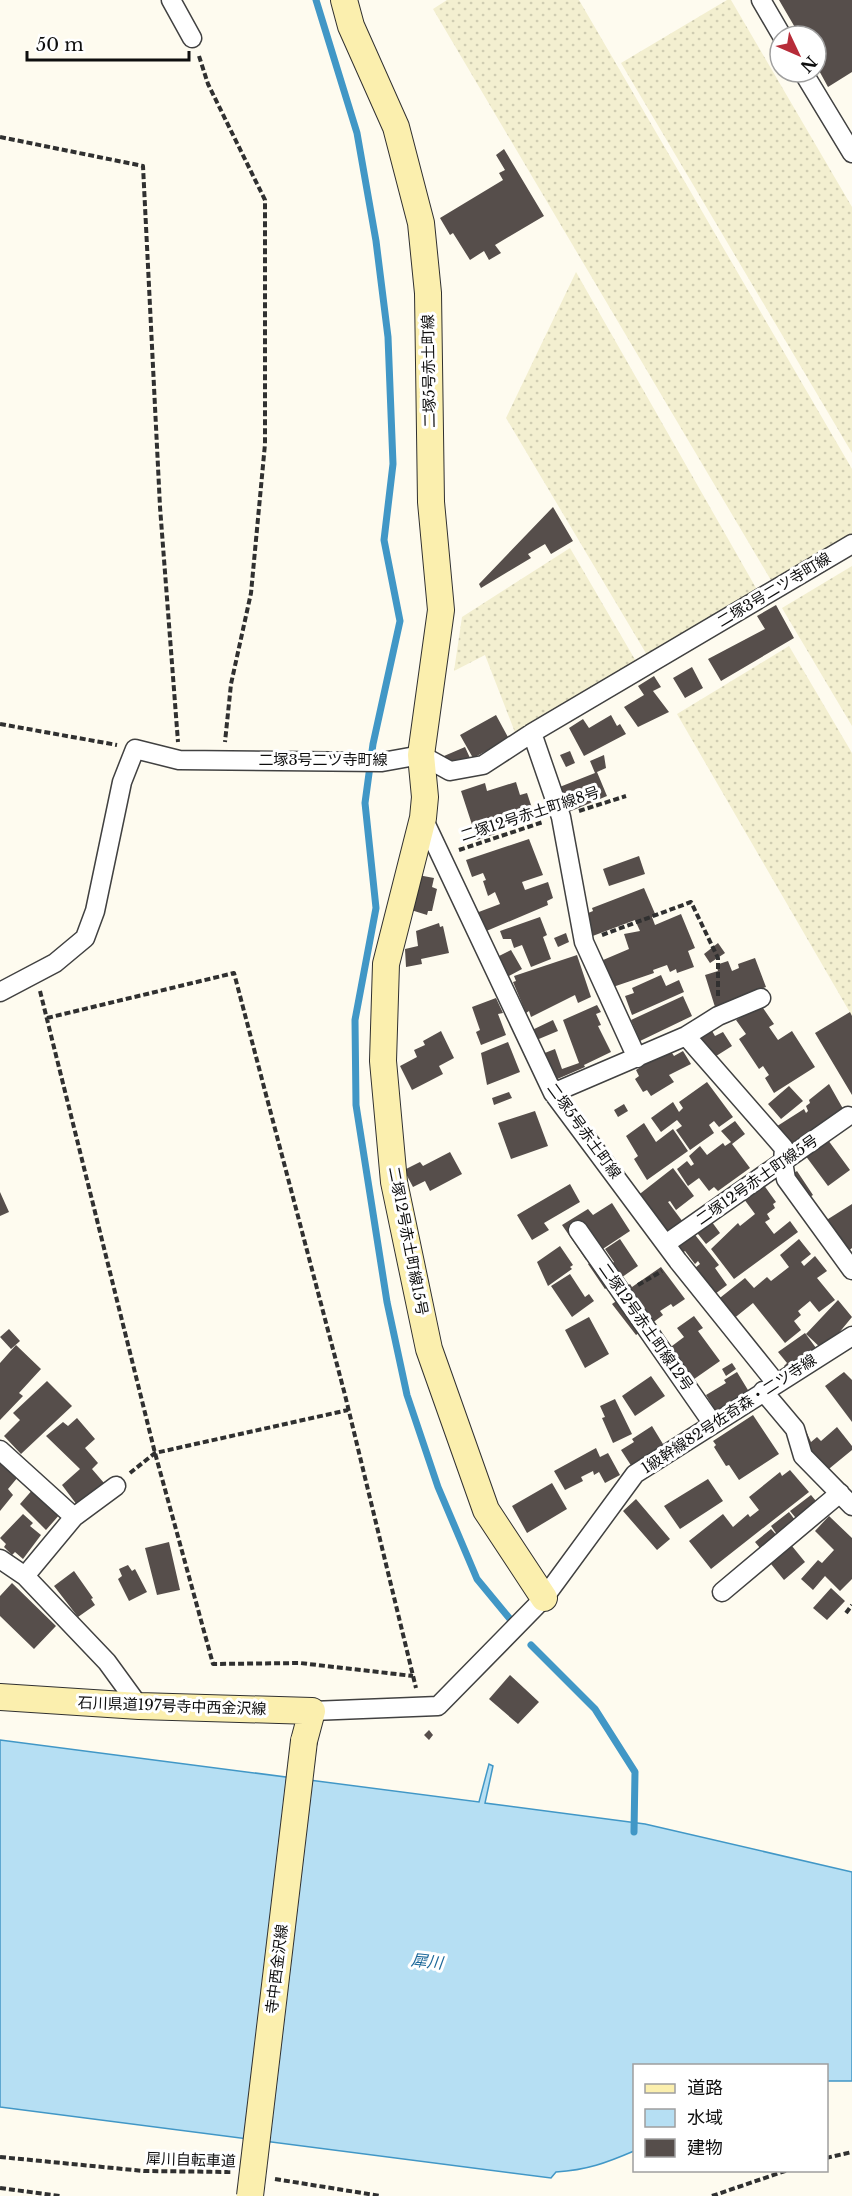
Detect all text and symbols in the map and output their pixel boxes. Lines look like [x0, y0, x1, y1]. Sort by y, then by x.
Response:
scale bar [27, 24, 189, 62]
north arrow [768, 24, 828, 84]
text: 50 m [36, 34, 84, 56]
text: N [796, 52, 821, 77]
street label: 二塚5号赤土町線 [418, 314, 439, 428]
street label: 二塚3号二ツ寺町線 [713, 548, 834, 631]
street label: 二塚3号二ツ寺町線 [258, 750, 388, 769]
street label: 二塚12号赤土町線8号 [458, 782, 602, 845]
street label: 二塚5号赤土町線 [543, 1079, 625, 1182]
street label: 二塚12号赤土町線5号 [692, 1130, 821, 1229]
street label: 二塚12号赤土町線15号 [385, 1165, 432, 1317]
street label: 二塚12号赤土町線12号 [595, 1259, 698, 1394]
street label: 1級幹線82号佐奇森・二ツ寺線 [638, 1350, 820, 1477]
street label: 石川県道197号寺中西金沢線 [77, 1693, 267, 1718]
street label: 寺中西金沢線 [262, 1923, 291, 2015]
water label: 犀川 [410, 1949, 446, 1973]
legend [633, 2064, 828, 2172]
text: 道路 [687, 2077, 723, 2099]
text: 水域 [687, 2107, 723, 2129]
text: 建物 [687, 2137, 723, 2159]
street label: 犀川自転車道 [146, 2148, 236, 2171]

